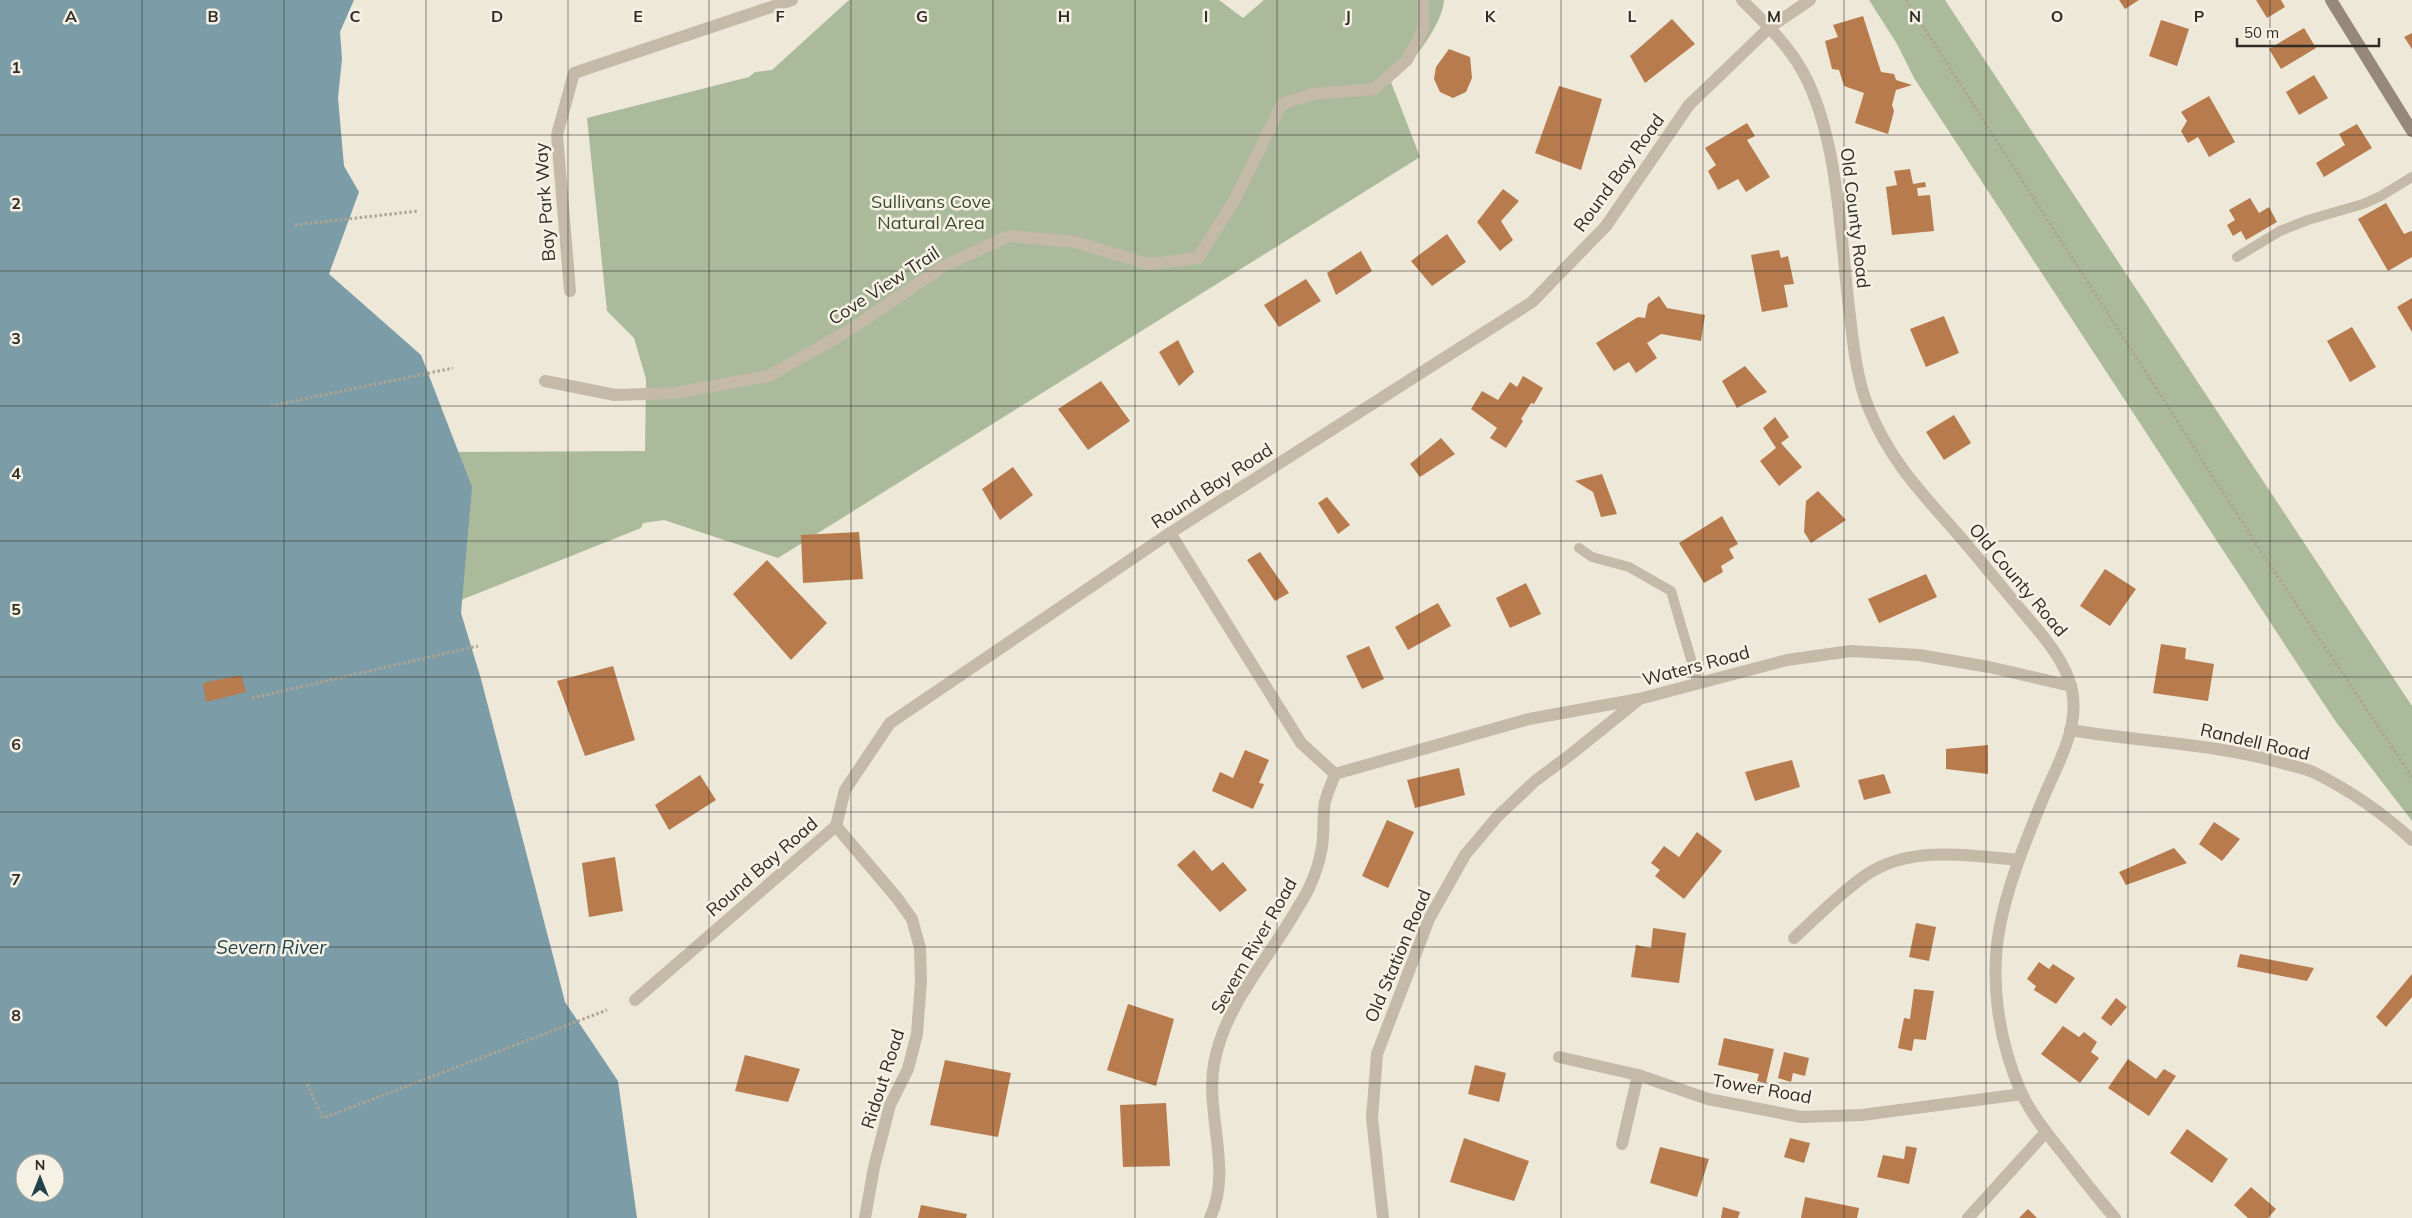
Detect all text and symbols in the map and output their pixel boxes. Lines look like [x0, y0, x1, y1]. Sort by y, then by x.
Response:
text: A [65, 6, 77, 26]
text: B [207, 6, 219, 26]
text: C [350, 6, 361, 26]
text: D [491, 6, 503, 26]
text: E [633, 6, 643, 26]
text: F [775, 6, 785, 26]
text: G [916, 6, 928, 26]
text: H [1058, 6, 1070, 26]
text: I [1204, 6, 1208, 26]
text: J [1345, 6, 1351, 26]
text: K [1485, 6, 1497, 26]
text: L [1628, 6, 1637, 26]
text: M [1767, 6, 1781, 26]
text: N [1909, 6, 1921, 26]
text: O [2051, 6, 2063, 26]
text: P [2194, 6, 2205, 26]
scale bar [2237, 15, 2380, 47]
text: 50 m [2244, 23, 2279, 42]
text: 1 [11, 57, 21, 77]
street label: Round Bay Road [1568, 109, 1669, 236]
street label: Bay Park Way [529, 141, 560, 262]
street label: Old County Road [1835, 146, 1876, 290]
park label: Sullivans Cove Natural Area [871, 190, 991, 234]
text: 2 [11, 193, 21, 213]
street label: Cove View Trail [824, 241, 944, 330]
text: 3 [11, 328, 21, 348]
street label: Round Bay Road [1147, 438, 1277, 533]
text: 4 [11, 463, 21, 483]
street label: Old County Road [1964, 518, 2073, 641]
text: 5 [11, 599, 21, 619]
street label: Waters Road [1640, 640, 1752, 691]
street label: Randell Road [2198, 718, 2312, 765]
text: 6 [11, 734, 21, 754]
street label: Round Bay Road [701, 812, 822, 921]
text: 7 [11, 869, 21, 889]
street label: Severn River Road [1205, 874, 1302, 1018]
street label: Old Station Road [1359, 886, 1436, 1026]
water label: Severn River [216, 935, 327, 959]
text: 8 [11, 1005, 21, 1025]
street label: Ridout Road [856, 1026, 909, 1132]
street label: Tower Road [1711, 1068, 1813, 1109]
north arrow [15, 1153, 65, 1203]
text: N [35, 1156, 45, 1174]

